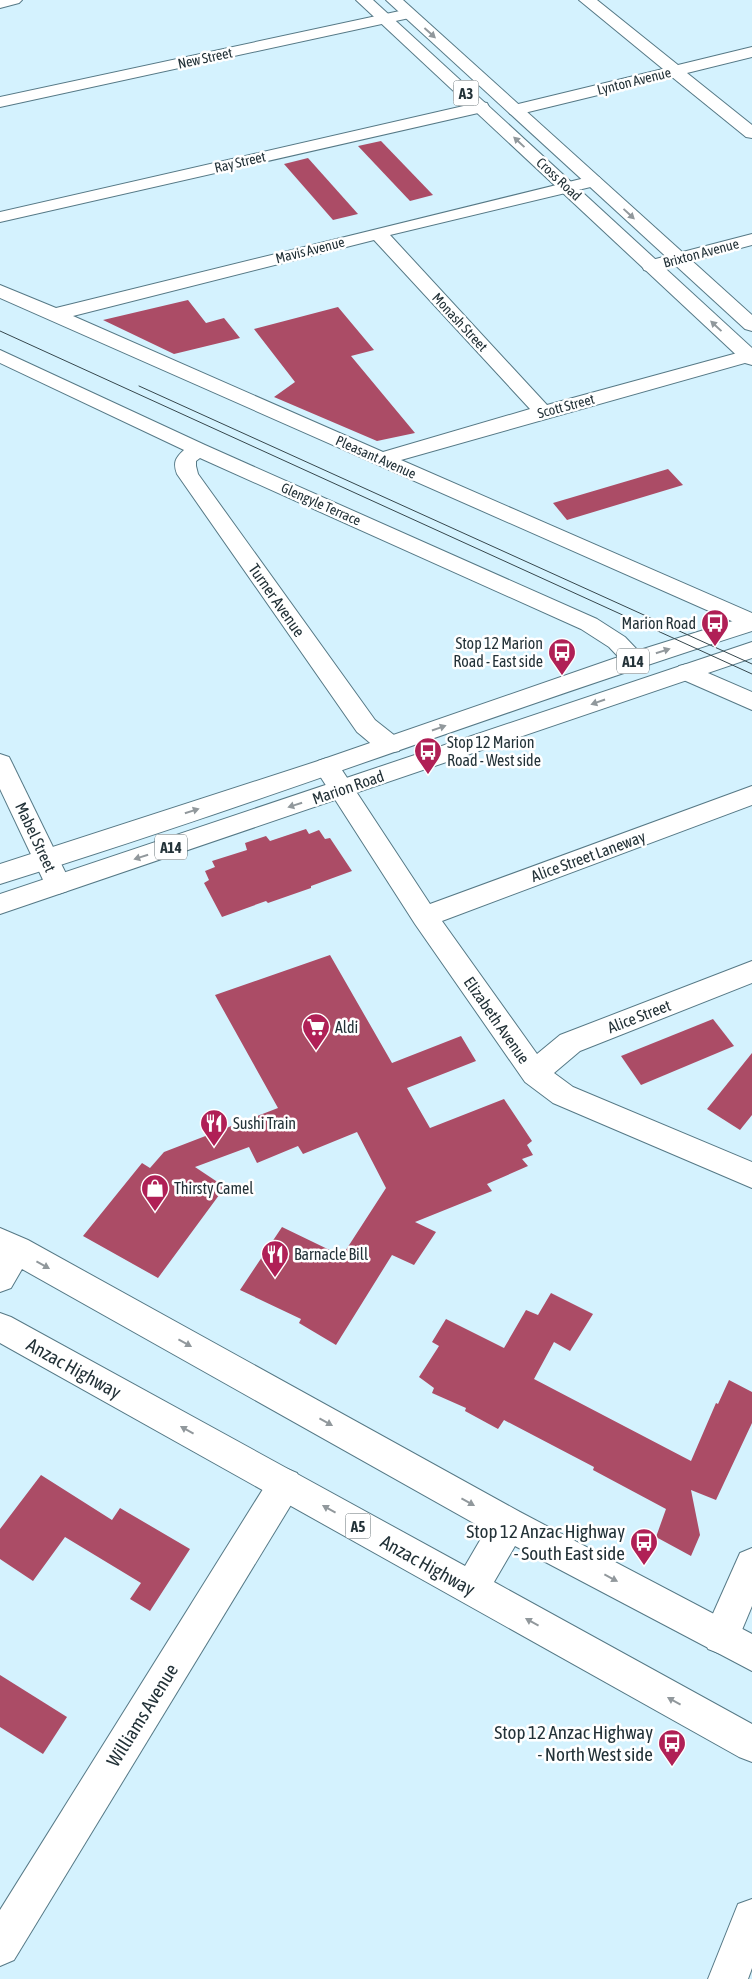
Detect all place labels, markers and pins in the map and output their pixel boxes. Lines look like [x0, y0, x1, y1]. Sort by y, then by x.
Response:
bus stop icon: Marion Road [700, 608, 730, 647]
place label: Marion Road [621, 614, 696, 632]
place label: Stop 12 Marion Road - East side [453, 634, 543, 670]
bus stop icon: Stop 12 Marion Road - East side [547, 637, 577, 676]
place label: Stop 12 Marion Road - West side [447, 733, 541, 769]
bus stop icon: Stop 12 Marion Road - West side [413, 736, 443, 775]
supermarket icon: Aldi [301, 1012, 331, 1051]
place label: Aldi [335, 1018, 358, 1036]
restaurant icon: Sushi Train [199, 1108, 229, 1147]
place label: Sushi Train [233, 1114, 296, 1132]
shop icon: Thirsty Camel [140, 1173, 170, 1212]
place label: Thirsty Camel [174, 1179, 254, 1198]
restaurant icon: Barnacle Bill [260, 1239, 290, 1278]
place label: Barnacle Bill [294, 1245, 369, 1263]
place label: Stop 12 Anzac Highway - South East side [466, 1520, 625, 1564]
bus stop icon: Stop 12 Anzac Highway - South East side [629, 1527, 659, 1566]
place label: Stop 12 Anzac Highway - North West side [494, 1721, 653, 1765]
bus stop icon: Stop 12 Anzac Highway - North West side [657, 1728, 687, 1767]

